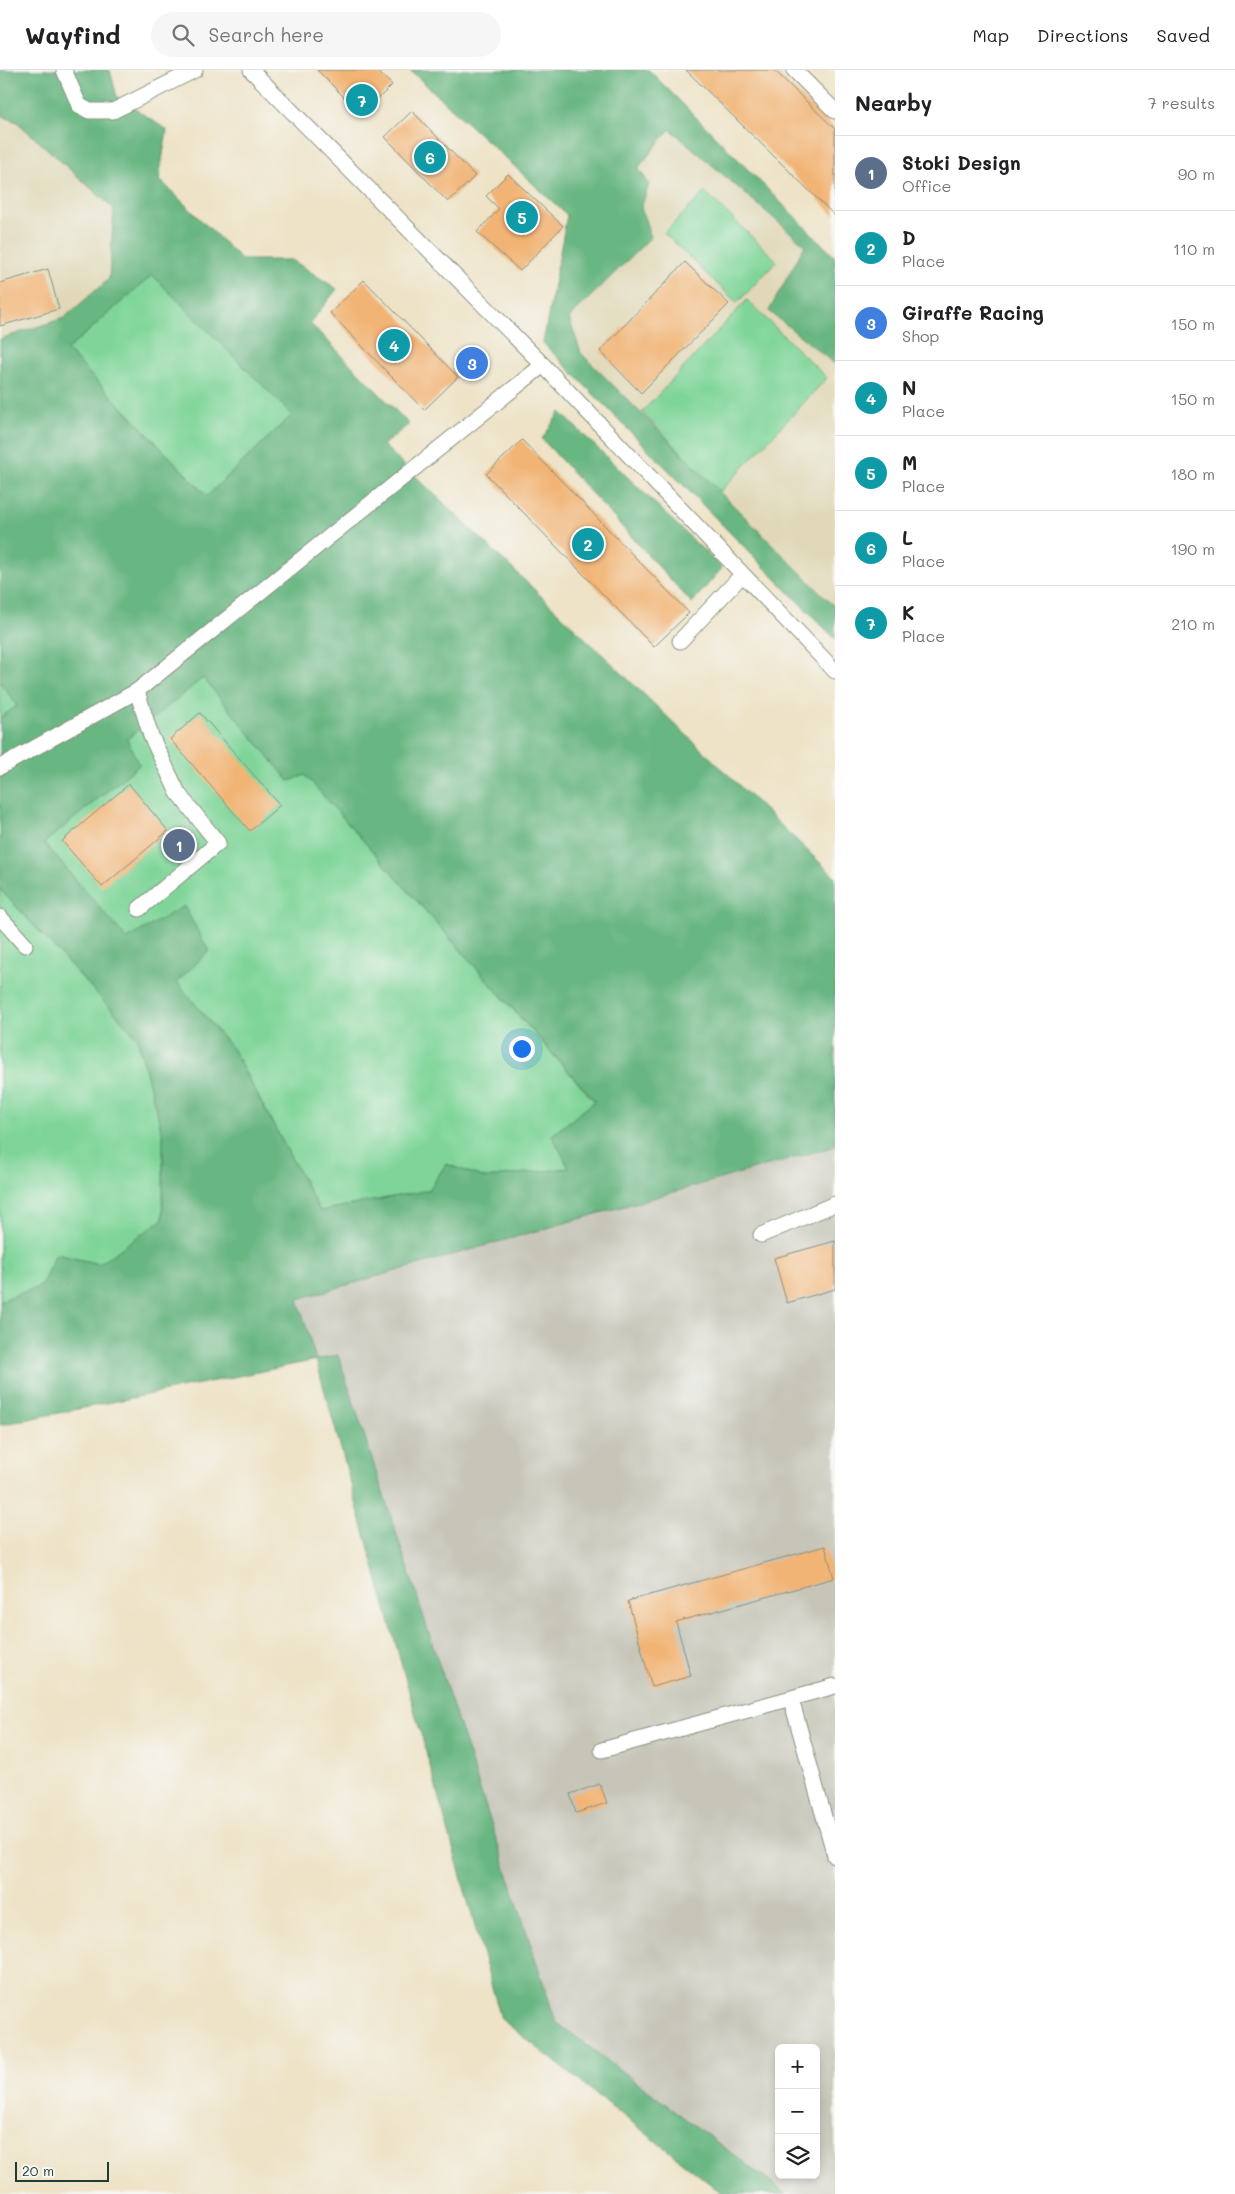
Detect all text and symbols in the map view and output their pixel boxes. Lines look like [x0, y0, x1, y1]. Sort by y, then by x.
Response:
search box [151, 12, 501, 57]
text: Wayfind [25, 19, 121, 50]
icon: search [169, 21, 197, 49]
text: Search here [209, 22, 324, 47]
text: Map [972, 23, 1009, 47]
text: Directions [1037, 23, 1129, 47]
text: Saved [1157, 23, 1210, 47]
pin: 7 [346, 81, 378, 119]
text: Nearby [855, 89, 932, 116]
text: 7 results [1148, 92, 1215, 113]
pin: 6 [414, 138, 446, 176]
text: Stoki Design [902, 150, 1021, 175]
text: 1 [867, 163, 875, 184]
text: 90 m [1178, 163, 1215, 184]
text: Office [902, 175, 951, 196]
pin: 5 [506, 198, 538, 236]
text: D [902, 225, 916, 250]
text: 2 [867, 238, 875, 259]
text: 110 m [1173, 238, 1215, 259]
text: Place [902, 250, 945, 271]
text: Giraffe Racing [902, 300, 1044, 325]
text: 3 [866, 313, 876, 334]
text: 150 m [1171, 313, 1215, 334]
text: Shop [902, 325, 939, 346]
pin: 4 [378, 326, 410, 364]
pin: 3 [456, 344, 488, 382]
text: N [902, 375, 916, 400]
text: 4 [866, 388, 876, 409]
text: 150 m [1171, 388, 1215, 409]
text: Place [902, 400, 945, 421]
text: M [902, 450, 917, 475]
text: 5 [866, 463, 876, 484]
text: 180 m [1170, 463, 1215, 484]
text: Place [902, 475, 945, 496]
pin: 2 [572, 525, 604, 563]
text: L [902, 525, 913, 550]
text: 6 [866, 538, 876, 559]
text: 190 m [1171, 538, 1215, 559]
text: Place [902, 550, 945, 571]
text: K [902, 600, 915, 625]
text: 7 [867, 613, 875, 634]
text: 210 m [1171, 613, 1215, 634]
text: Place [902, 625, 945, 646]
pin: 1 [163, 826, 195, 864]
your location [509, 1036, 535, 1062]
map controls [775, 2044, 820, 2179]
button: + [775, 2044, 820, 2089]
button: − [775, 2089, 820, 2134]
button: layers [775, 2134, 820, 2179]
scale bar [15, 2159, 109, 2182]
text: 20 m [22, 2161, 54, 2180]

